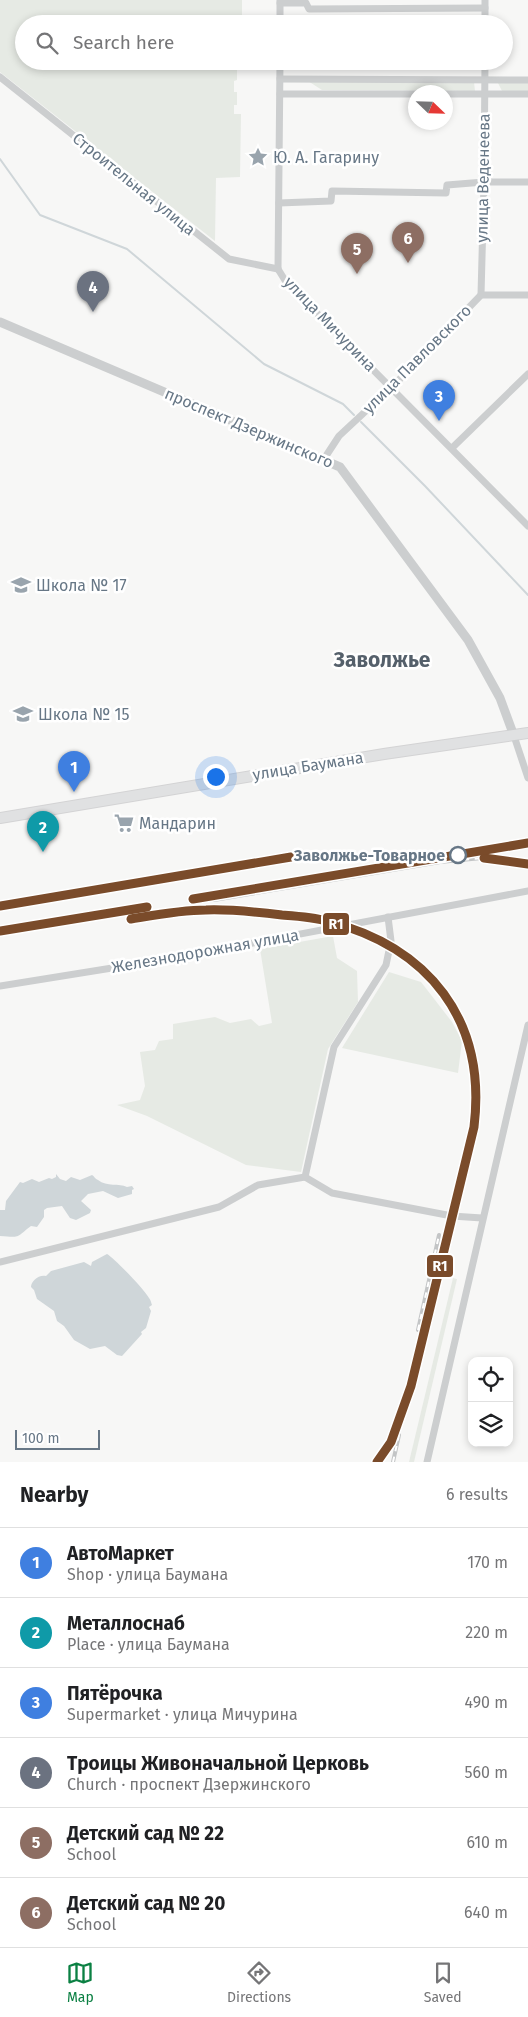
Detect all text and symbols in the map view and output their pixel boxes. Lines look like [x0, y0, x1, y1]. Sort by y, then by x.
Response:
search box [15, 15, 513, 70]
icon: search [33, 29, 61, 57]
text: Search here [73, 31, 174, 54]
north arrow [408, 85, 453, 130]
street label: улица Веденеева [472, 113, 494, 243]
street label: Строительная улица [69, 129, 199, 239]
place icon: Ю. А. Гагарину [247, 146, 269, 168]
place label: Ю. А. Гагарину [273, 148, 379, 167]
pin: 6 [392, 222, 424, 263]
pin: 5 [341, 233, 373, 274]
pin: 4 [77, 271, 109, 312]
street label: улица Мичурина [280, 272, 380, 376]
street label: улица Павловского [359, 301, 475, 417]
pin: 3 [423, 380, 455, 421]
street label: проспект Дзержинского [162, 384, 336, 472]
school or university icon: Школа № 17 [10, 574, 32, 596]
place label: Школа № 17 [36, 576, 127, 595]
district label: Заволжье [333, 647, 431, 673]
school or university icon: Школа № 15 [12, 703, 34, 725]
place label: Школа № 15 [38, 705, 129, 724]
street label: улица Баумана [251, 748, 365, 784]
pin: 1 [58, 751, 90, 792]
your location [203, 764, 229, 790]
pin: 2 [27, 811, 59, 852]
supermarket icon: Мандарин [113, 812, 135, 834]
place label: Мандарин [139, 814, 216, 833]
place label: Заволжье-Товарное [293, 846, 445, 865]
marker: Заволжье-Товарное [449, 846, 467, 864]
line badge: R1 [322, 912, 350, 936]
text: R1 [329, 916, 343, 933]
street label: Железнодорожная улица [110, 925, 300, 977]
line badge: R1 [426, 1254, 454, 1278]
text: R1 [433, 1258, 447, 1275]
map controls [468, 1357, 513, 1447]
button: locate [468, 1357, 513, 1402]
button: layers [468, 1402, 513, 1447]
scale bar [15, 1427, 100, 1450]
text: 100 m [22, 1430, 59, 1447]
text: Nearby [20, 1482, 88, 1508]
text: 6 results [446, 1485, 508, 1504]
text: АвтоМаркет [67, 1542, 174, 1565]
text: 1 [32, 1553, 40, 1572]
text: 170 m [467, 1553, 508, 1572]
text: Shop · улица Баумана [67, 1565, 228, 1584]
text: Металлоснаб [67, 1612, 185, 1635]
text: 2 [32, 1623, 40, 1642]
text: 220 m [465, 1623, 508, 1642]
text: Place · улица Баумана [67, 1635, 230, 1654]
text: Пятёрочка [67, 1682, 163, 1705]
text: 3 [32, 1693, 40, 1712]
text: 490 m [465, 1693, 508, 1712]
text: Supermarket · улица Мичурина [67, 1705, 298, 1724]
text: Троицы Живоначальной Церковь [67, 1752, 369, 1775]
text: 4 [31, 1763, 41, 1782]
text: 560 m [465, 1763, 508, 1782]
text: Church · проспект Дзержинского [67, 1775, 311, 1794]
text: Детский сад № 22 [67, 1822, 224, 1845]
text: 5 [32, 1833, 40, 1852]
text: 610 m [466, 1833, 508, 1852]
text: School [67, 1845, 116, 1864]
text: Детский сад № 20 [67, 1892, 225, 1915]
text: 6 [31, 1903, 41, 1922]
text: 640 m [464, 1903, 508, 1922]
text: School [67, 1915, 116, 1934]
tab: Map [66, 1959, 94, 2006]
tab: Directions [227, 1959, 291, 2006]
tab: Saved [424, 1959, 462, 2006]

